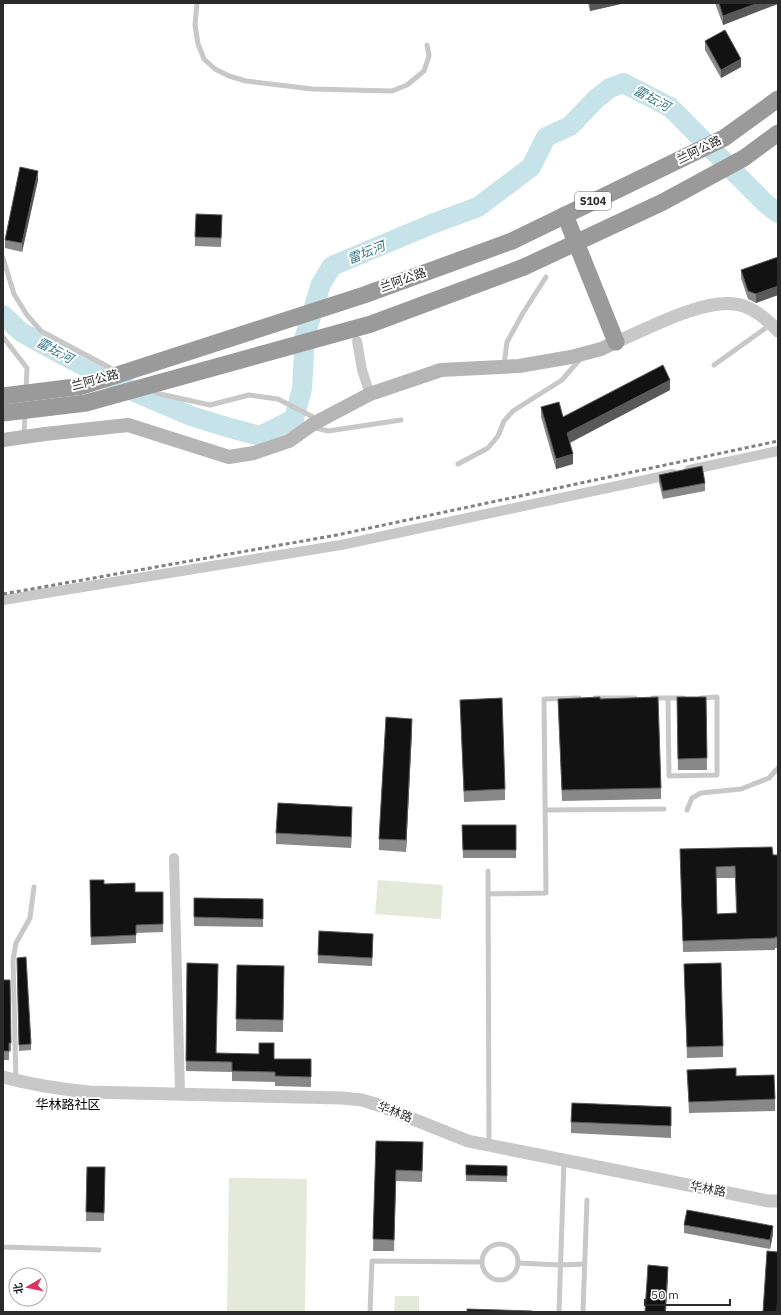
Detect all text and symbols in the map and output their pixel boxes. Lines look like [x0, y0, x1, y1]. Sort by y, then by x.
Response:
water label: 雷坛河 [631, 82, 676, 117]
street label: 兰阿公路 [674, 132, 724, 167]
road number: S104 [575, 192, 611, 210]
water label: 雷坛河 [345, 236, 390, 268]
street label: 兰阿公路 [378, 264, 428, 295]
water label: 雷坛河 [34, 334, 79, 369]
street label: 兰阿公路 [70, 366, 120, 393]
district label: 华林路社区 [35, 1096, 101, 1113]
street label: 华林路 [376, 1098, 415, 1125]
street label: 华林路 [689, 1178, 727, 1199]
north arrow [8, 1267, 48, 1307]
scale bar [645, 1281, 730, 1307]
text: 北 [10, 1282, 26, 1295]
text: 50 m [651, 1287, 679, 1302]

